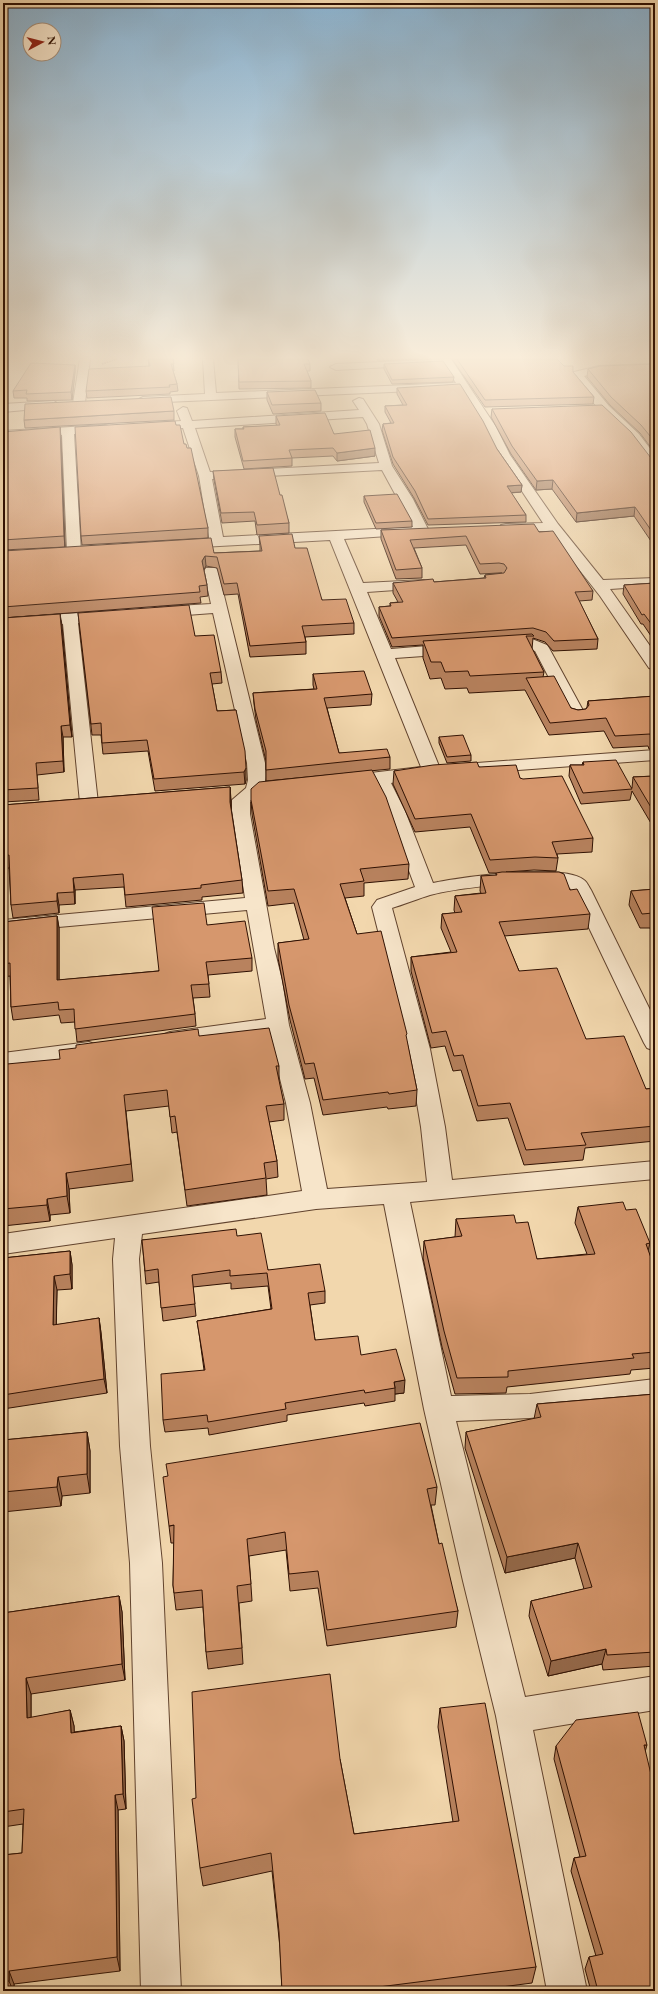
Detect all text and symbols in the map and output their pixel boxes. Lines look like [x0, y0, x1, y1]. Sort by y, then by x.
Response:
north arrow [22, 22, 62, 62]
text: N [44, 36, 59, 46]

